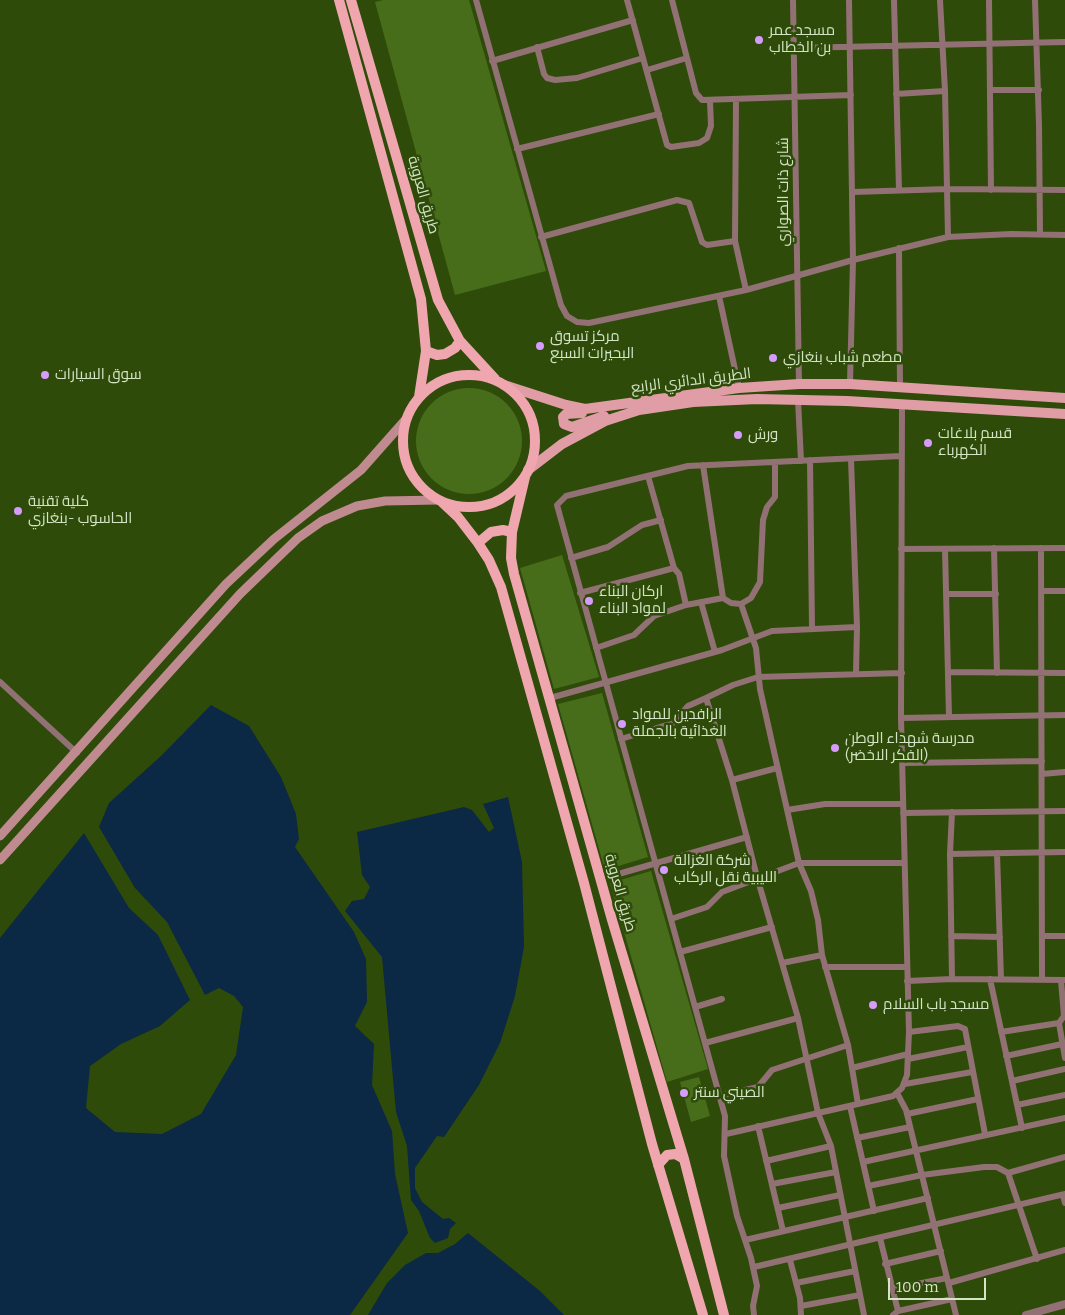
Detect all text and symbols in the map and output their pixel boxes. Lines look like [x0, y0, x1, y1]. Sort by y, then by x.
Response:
place label: مسجد عمر بن الخطاب [769, 22, 835, 57]
marker: مسجد عمر بن الخطاب [753, 34, 765, 46]
street label: شارع ذات الصواري [775, 137, 793, 247]
street label: طريق العروبة [403, 154, 443, 236]
place label: مركز تسوق البحيرات السبع [550, 328, 634, 363]
marker: مركز تسوق البحيرات السبع [534, 340, 546, 352]
place label: مطعم شباب بنغازي [783, 349, 902, 367]
marker: مطعم شباب بنغازي [767, 352, 779, 364]
street label: الطريق الدائري الرابع [630, 365, 752, 397]
place label: سوق السيارات [55, 366, 142, 384]
marker: سوق السيارات [39, 369, 51, 381]
place label: قسم بلاغات الكهرباء [938, 425, 1012, 460]
place label: ورش [748, 426, 778, 444]
marker: ورش [732, 429, 744, 441]
marker: قسم بلاغات الكهرباء [922, 437, 934, 449]
place label: كلية تقنية الحاسوب -بنغازي [28, 493, 132, 528]
marker: كلية تقنية الحاسوب -بنغازي [12, 505, 24, 517]
place label: اركان البناء لمواد البناء [599, 583, 666, 618]
marker: اركان البناء لمواد البناء [583, 595, 595, 607]
place label: الرافدين للمواد الغذائية بالجملة [632, 706, 727, 741]
marker: الرافدين للمواد الغذائية بالجملة [616, 718, 628, 730]
place label: مدرسة شهداء الوطن (الفكر الاخضر) [845, 730, 975, 765]
marker: مدرسة شهداء الوطن (الفكر الاخضر) [829, 742, 841, 754]
street label: طريق العروبة [600, 852, 640, 934]
place label: شركة الغزالة الليبية نقل الركاب [674, 852, 777, 887]
marker: شركة الغزالة الليبية نقل الركاب [658, 864, 670, 876]
place label: مسجد باب السلام [883, 996, 989, 1014]
marker: مسجد باب السلام [867, 999, 879, 1011]
place label: الصيني سنتر [694, 1084, 765, 1102]
marker: الصيني سنتر [678, 1087, 690, 1099]
scale bar [890, 1268, 988, 1300]
text: 100 m [896, 1278, 939, 1296]

